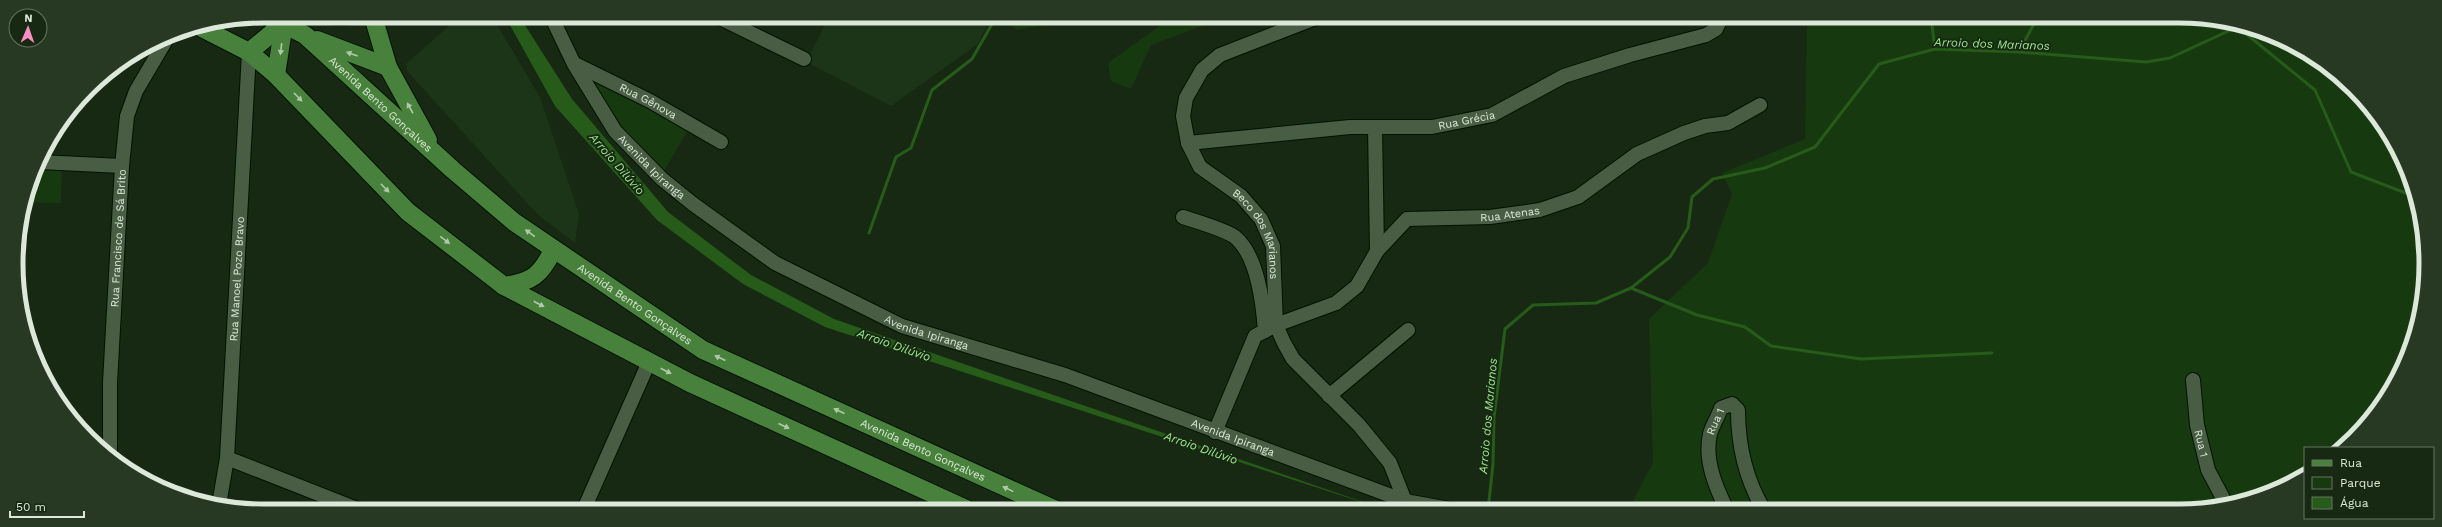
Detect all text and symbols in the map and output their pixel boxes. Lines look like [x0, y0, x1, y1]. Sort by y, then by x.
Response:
north arrow [8, 8, 48, 48]
text: N [24, 12, 33, 25]
water label: Arroio dos Marianos [1933, 35, 2050, 53]
one-way arrow [278, 43, 284, 55]
one-way arrow [345, 50, 357, 56]
street label: Avenida Bento Gonçalves [326, 54, 435, 155]
street label: Rua Gênova [617, 80, 679, 122]
one-way arrow [293, 92, 303, 102]
one-way arrow [407, 102, 414, 114]
street label: Rua Grécia [1437, 108, 1496, 132]
water label: Arroio Dilúvio [586, 130, 647, 198]
street label: Avenida Ipiranga [615, 132, 688, 202]
street label: Rua Francisco de Sá Brito [108, 169, 128, 308]
one-way arrow [380, 183, 390, 193]
street label: Beco dos Marianos [1230, 186, 1281, 280]
street label: Rua Atenas [1480, 204, 1541, 224]
street label: Rua Manoel Pozo Bravo [227, 216, 247, 342]
one-way arrow [524, 229, 535, 237]
one-way arrow [439, 236, 450, 245]
street label: Avenida Bento Gonçalves [575, 261, 695, 347]
one-way arrow [533, 301, 544, 308]
street label: Avenida Ipiranga [883, 312, 970, 352]
water label: Arroio Dilúvio [855, 326, 933, 364]
one-way arrow [715, 355, 726, 361]
water label: Arroio dos Marianos [1476, 358, 1500, 475]
one-way arrow [661, 368, 672, 374]
street label: Rua 1 [1704, 406, 1727, 436]
one-way arrow [833, 408, 844, 414]
street label: Avenida Bento Gonçalves [859, 416, 988, 484]
street label: Avenida Ipiranga [1190, 416, 1277, 459]
one-way arrow [779, 423, 790, 429]
street label: Rua 1 [2192, 428, 2211, 458]
water label: Arroio Dilúvio [1162, 429, 1240, 467]
legend [2304, 447, 2434, 519]
text: Rua [2340, 456, 2362, 470]
text: Parque [2340, 476, 2381, 490]
one-way arrow [1002, 486, 1013, 492]
scale bar [10, 493, 84, 519]
text: Água [2340, 496, 2369, 510]
text: 50 m [16, 500, 46, 514]

